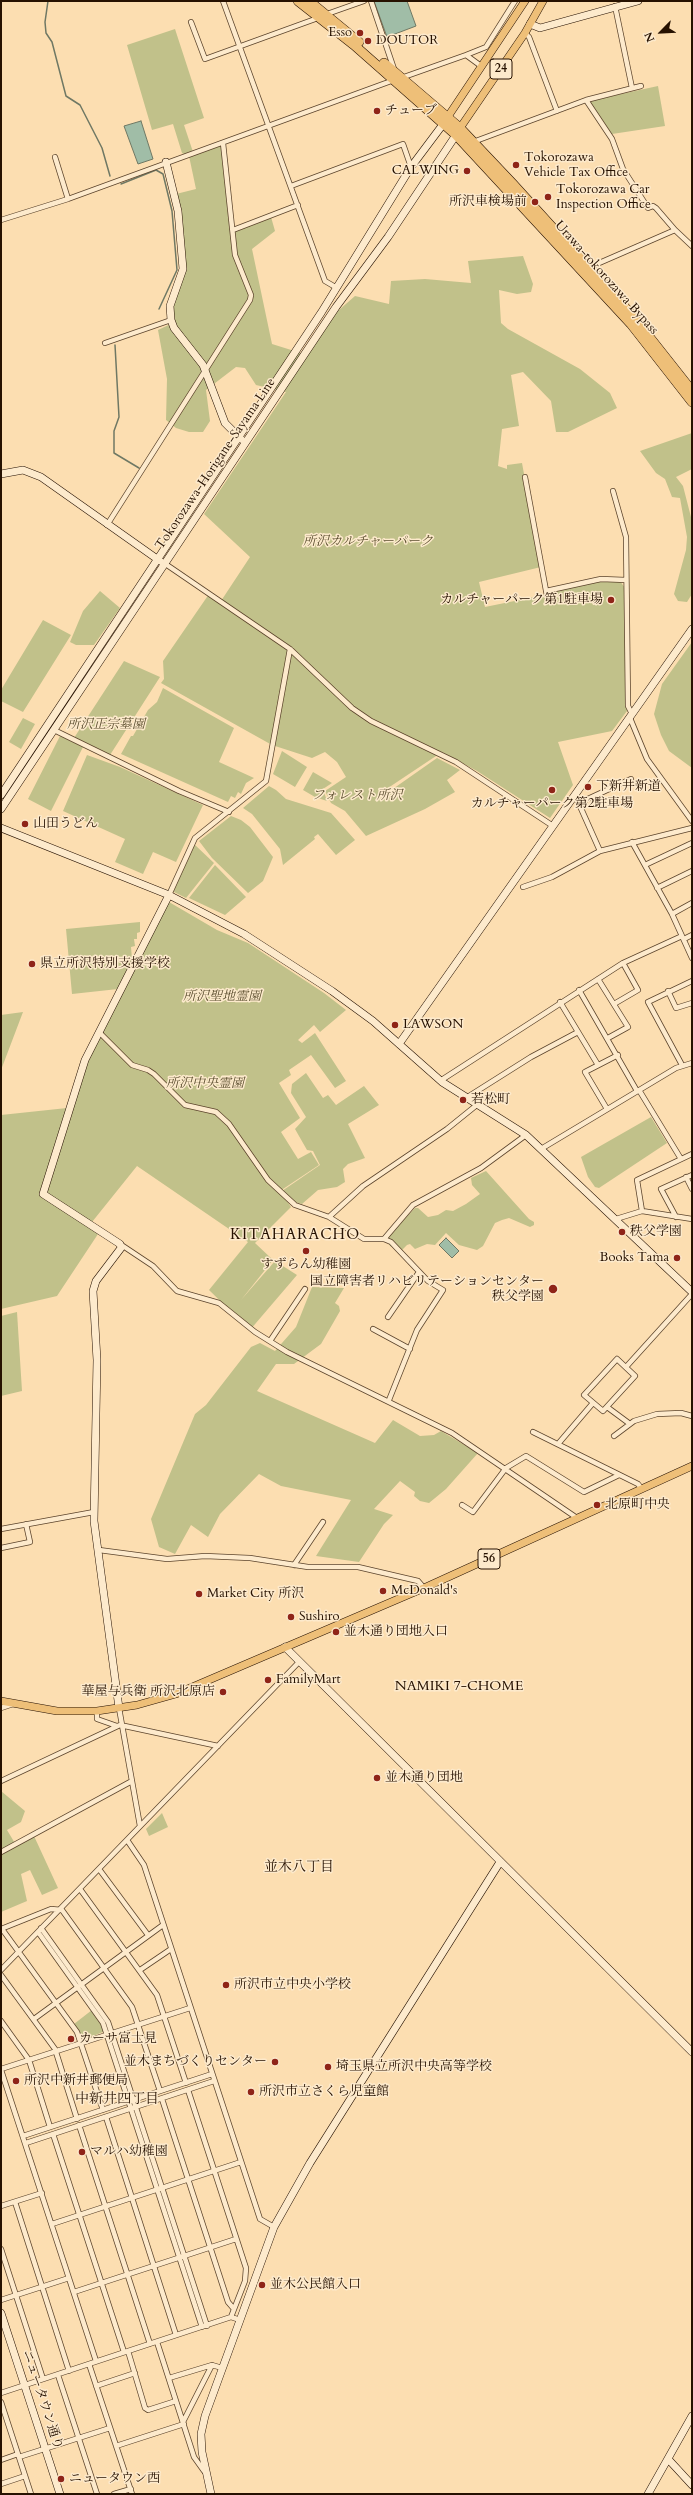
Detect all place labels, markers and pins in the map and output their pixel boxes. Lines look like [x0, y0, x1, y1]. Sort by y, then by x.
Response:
place label: Esso [328, 25, 352, 41]
marker: Esso [355, 28, 365, 38]
place label: DOUTOR [376, 33, 438, 49]
marker: DOUTOR [363, 36, 373, 46]
place label: チューブ [385, 103, 437, 119]
marker: チューブ [372, 106, 382, 116]
place label: Tokorozawa Vehicle Tax Office [524, 150, 628, 181]
marker: Tokorozawa Vehicle Tax Office [511, 160, 521, 170]
place label: CALWING [392, 163, 459, 179]
marker: CALWING [462, 166, 472, 176]
place label: Tokorozawa Car Inspection Office [556, 182, 651, 213]
marker: Tokorozawa Car Inspection Office [543, 192, 553, 202]
place label: 所沢車検場前 [449, 194, 527, 210]
marker: 所沢車検場前 [530, 197, 540, 207]
place label: カルチャーパーク第1駐車場 [440, 592, 603, 608]
marker: カルチャーパーク第1駐車場 [606, 595, 616, 605]
place label: 下新井新道 [596, 779, 661, 795]
marker: 下新井新道 [583, 782, 593, 792]
marker: カルチャーパーク第2駐車場 [547, 785, 557, 795]
place label: カルチャーパーク第2駐車場 [471, 796, 633, 812]
place label: 山田うどん [33, 816, 98, 832]
marker: 山田うどん [20, 819, 30, 829]
place label: 県立所沢特別支援学校 [40, 956, 170, 972]
marker: 県立所沢特別支援学校 [27, 959, 37, 969]
place label: LAWSON [403, 1017, 463, 1033]
marker: LAWSON [390, 1020, 400, 1030]
place label: 若松町 [471, 1092, 510, 1108]
marker: 若松町 [458, 1095, 468, 1105]
place label: 秩父学園 [630, 1224, 682, 1240]
marker: 秩父学園 [617, 1227, 627, 1237]
marker: すずらん幼稚園 [301, 1246, 311, 1256]
place label: Books Tama [600, 1250, 669, 1266]
marker: Books Tama [672, 1253, 682, 1263]
place label: すずらん幼稚園 [261, 1257, 351, 1273]
place label: 国立障害者リハビリテーションセンター 秩父学園 [310, 1274, 544, 1305]
marker: 国立障害者リハビリテーションセンター 秩父学園 [547, 1283, 559, 1295]
place label: 北原町中央 [605, 1497, 670, 1513]
marker: 北原町中央 [592, 1500, 602, 1510]
place label: McDonald's [391, 1583, 457, 1599]
place label: Market City 所沢 [207, 1586, 304, 1602]
marker: McDonald's [378, 1586, 388, 1596]
marker: Market City 所沢 [194, 1589, 204, 1599]
place label: Sushiro [299, 1609, 340, 1625]
marker: Sushiro [286, 1612, 296, 1622]
place label: 並木通り団地入口 [344, 1624, 448, 1640]
marker: 並木通り団地入口 [331, 1627, 341, 1637]
place label: FamilyMart [276, 1672, 341, 1688]
marker: FamilyMart [263, 1675, 273, 1685]
place label: 華屋与兵衛 所沢北原店 [82, 1684, 215, 1700]
marker: 華屋与兵衛 所沢北原店 [218, 1687, 228, 1697]
place label: 並木通り団地 [385, 1770, 463, 1786]
marker: 並木通り団地 [372, 1773, 382, 1783]
place label: 所沢市立中央小学校 [234, 1977, 351, 1993]
marker: 所沢市立中央小学校 [221, 1980, 231, 1990]
place label: カーサ富士見 [79, 2031, 157, 2047]
marker: カーサ富士見 [66, 2034, 76, 2044]
place label: 並木まちづくりセンター [124, 2054, 267, 2070]
marker: 並木まちづくりセンター [270, 2057, 280, 2067]
place label: 埼玉県立所沢中央高等学校 [336, 2059, 492, 2075]
marker: 埼玉県立所沢中央高等学校 [323, 2062, 333, 2072]
place label: 所沢中新井郵便局 [24, 2073, 128, 2089]
marker: 所沢中新井郵便局 [11, 2076, 21, 2086]
place label: 所沢市立さくら児童館 [259, 2084, 389, 2100]
marker: 所沢市立さくら児童館 [246, 2087, 256, 2097]
place label: マルハ幼稚園 [90, 2144, 168, 2160]
marker: マルハ幼稚園 [77, 2147, 87, 2157]
place label: 並木公民館入口 [270, 2277, 361, 2293]
marker: 並木公民館入口 [257, 2280, 267, 2290]
place label: ニュータウン西 [69, 2471, 160, 2487]
marker: ニュータウン西 [56, 2474, 66, 2484]

